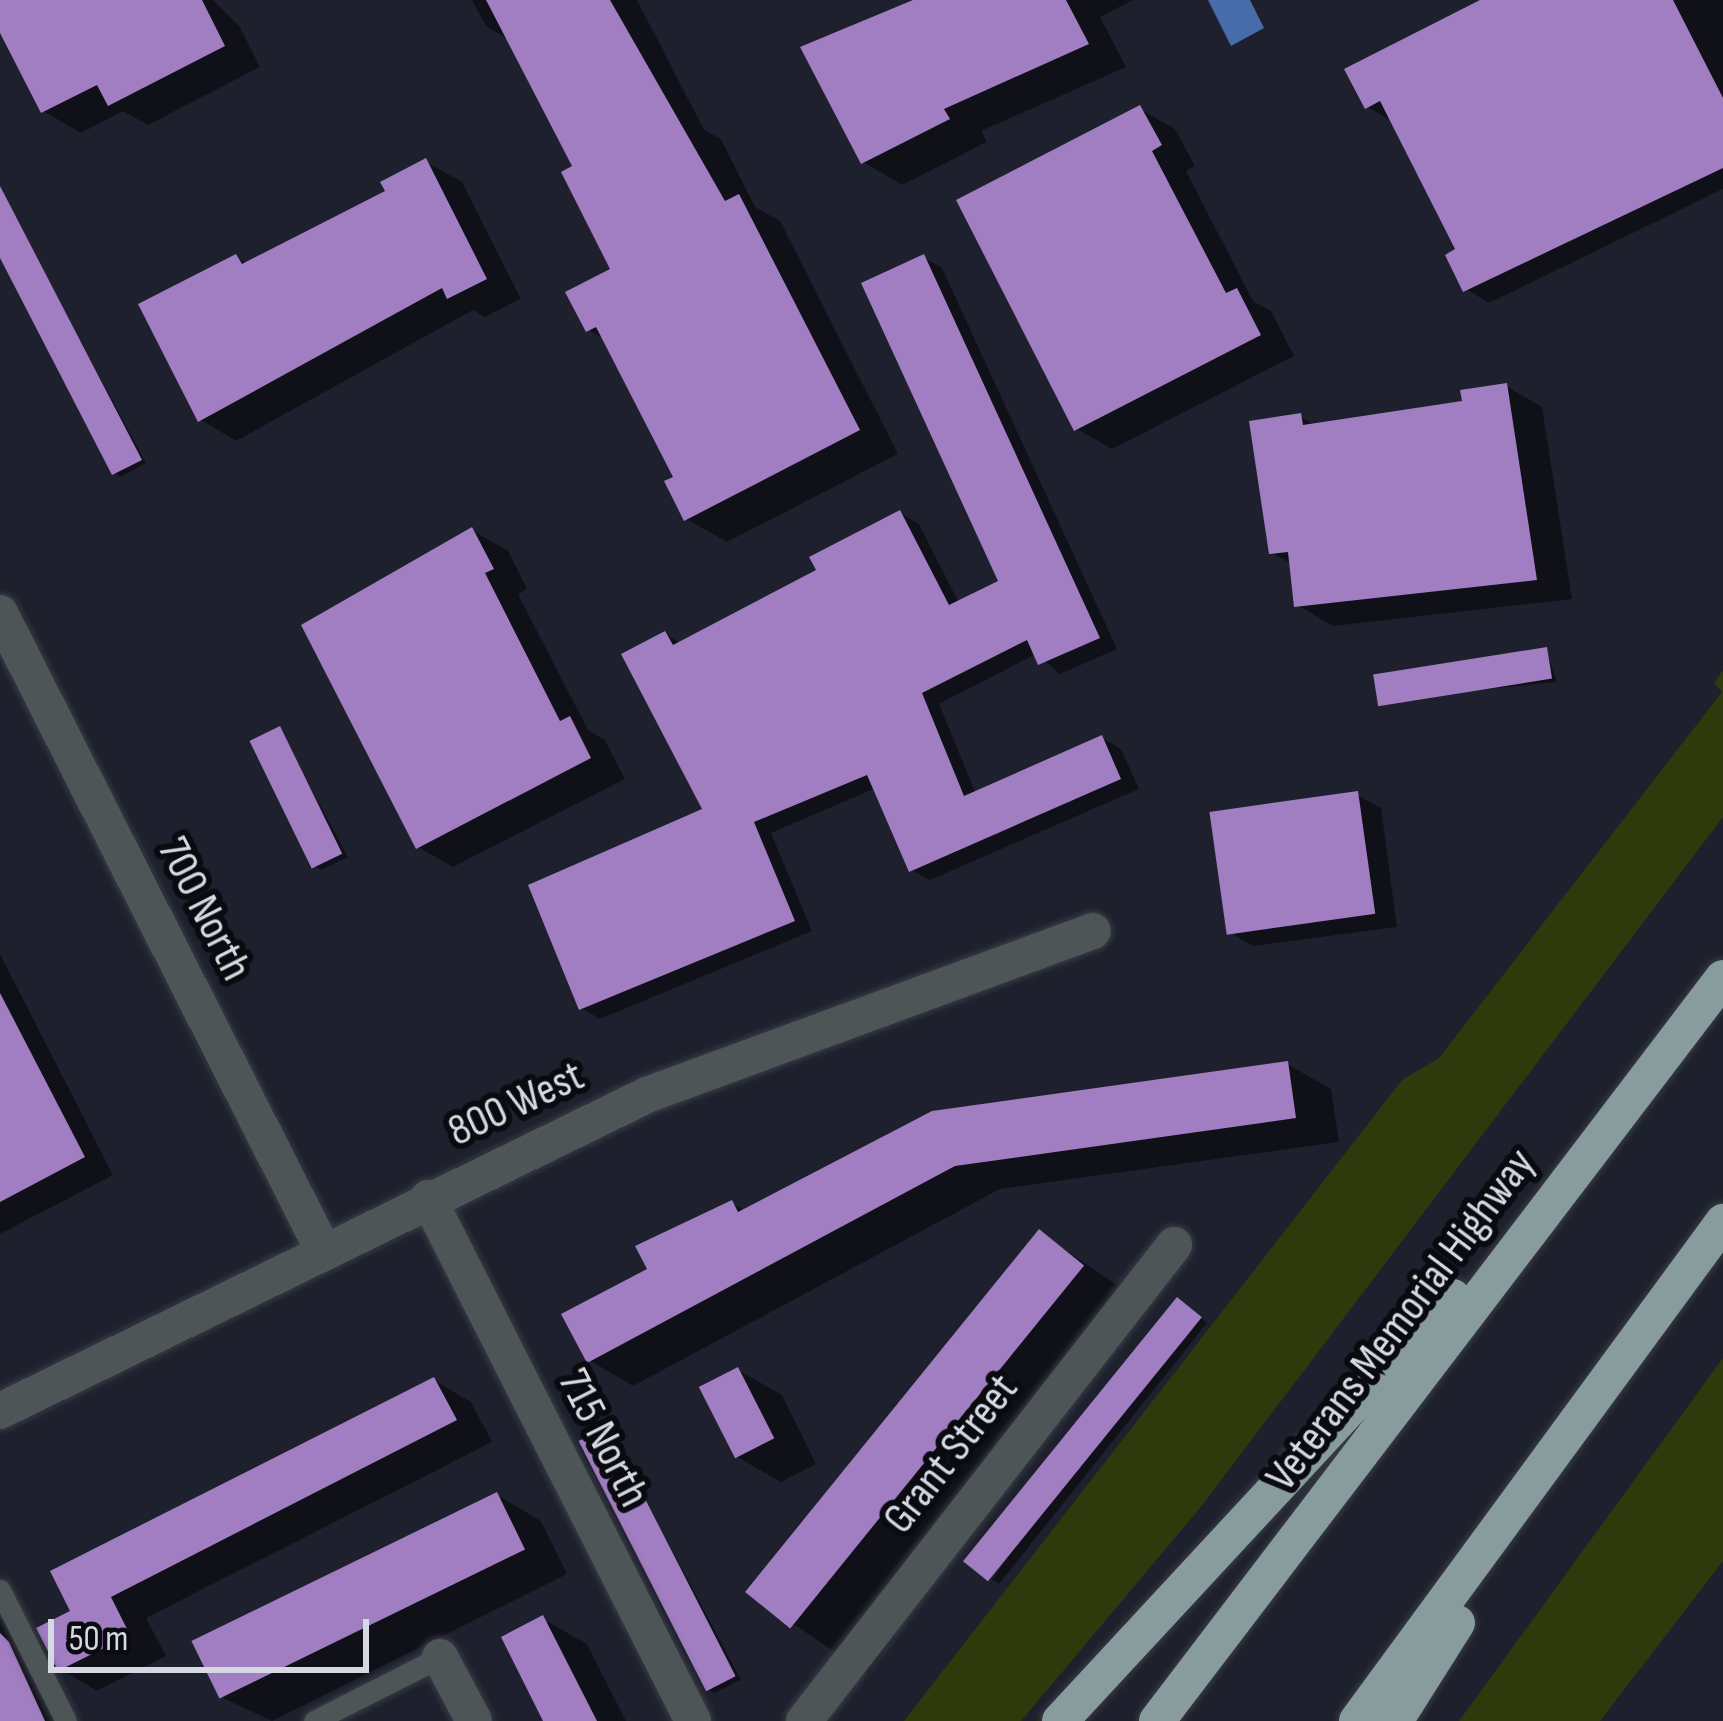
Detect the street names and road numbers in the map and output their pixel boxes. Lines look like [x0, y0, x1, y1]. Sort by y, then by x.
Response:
street label: 700 North [145, 828, 263, 990]
street label: 800 West [440, 1049, 592, 1159]
street label: Veterans Memorial Highway [1255, 1138, 1547, 1502]
street label: 715 North [546, 1360, 660, 1516]
street label: Grant Street [872, 1364, 1030, 1544]

